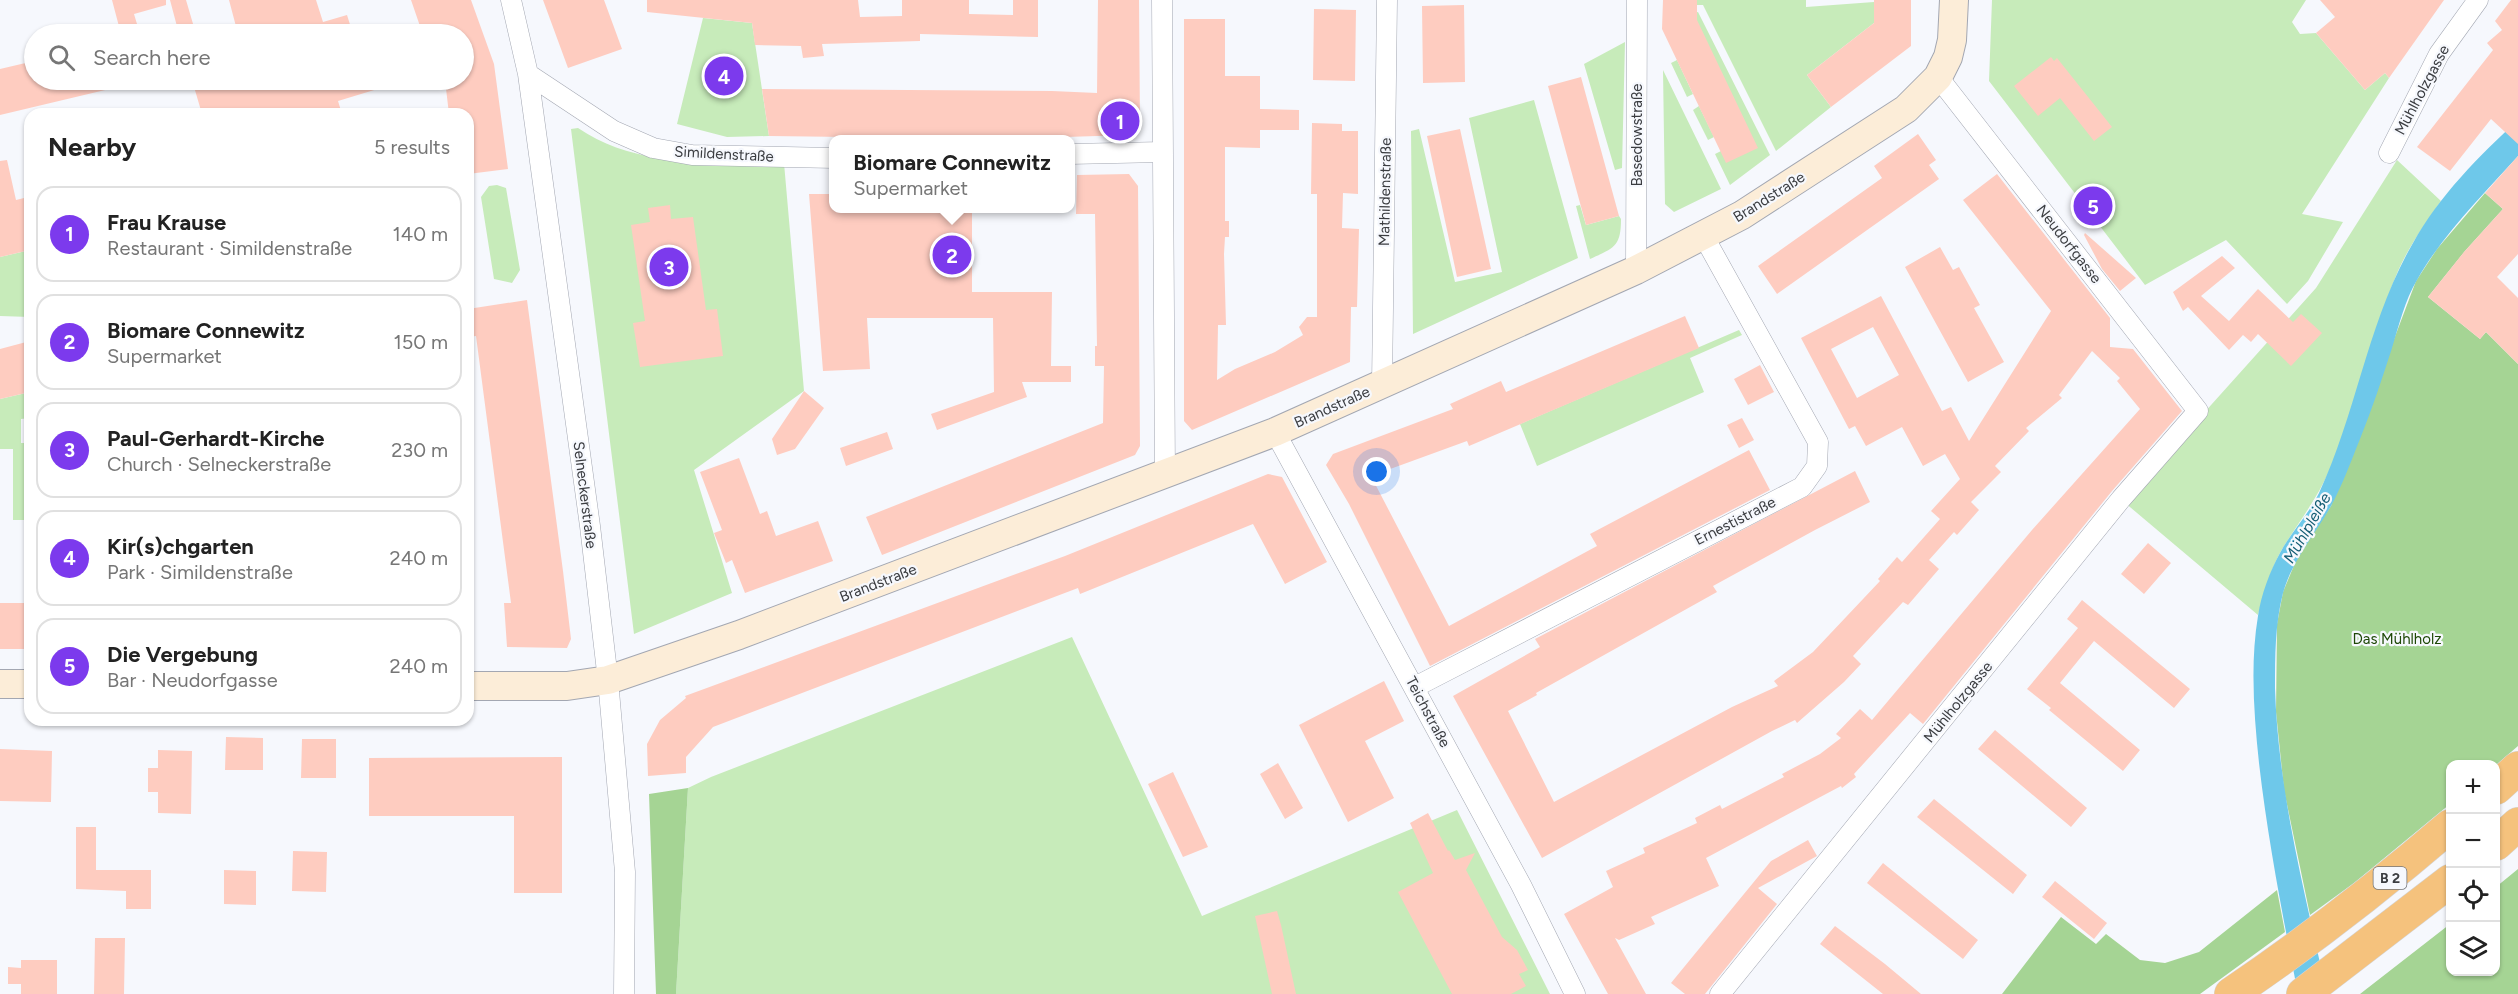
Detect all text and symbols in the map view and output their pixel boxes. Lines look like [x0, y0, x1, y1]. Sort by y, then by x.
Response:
search box [24, 24, 474, 90]
icon: search [45, 41, 78, 74]
street label: Mühlholzgasse [2391, 42, 2453, 138]
text: Search here [93, 44, 211, 71]
pin: 4 [704, 54, 744, 98]
street label: Basedowstraße [1628, 83, 1646, 187]
pin: 1 [1100, 98, 1140, 144]
text: Nearby [48, 131, 136, 163]
text: 5 results [374, 135, 450, 159]
popup [829, 135, 1075, 213]
street label: Mathildenstraße [1375, 138, 1395, 246]
street label: Simildenstraße [674, 142, 774, 166]
text: Biomare Connewitz [853, 149, 1051, 176]
street label: Brandstraße [1730, 168, 1808, 226]
text: Supermarket [853, 176, 968, 200]
pin: 5 [2074, 184, 2112, 228]
street label: Neudorfgasse [2033, 201, 2105, 287]
text: Frau Krause [107, 209, 226, 236]
text: 1 [65, 222, 74, 246]
text: 140 m [393, 222, 448, 246]
pin: 2 [932, 232, 972, 278]
text: Restaurant · Simildenstraße [107, 236, 352, 260]
pin: 3 [650, 244, 688, 290]
text: Biomare Connewitz [107, 317, 305, 344]
text: 2 [64, 330, 75, 354]
text: 150 m [393, 330, 448, 354]
text: Supermarket [107, 344, 222, 368]
street label: Brandstraße [1291, 382, 1373, 432]
text: Paul-Gerhardt-Kirche [107, 425, 325, 452]
text: 3 [64, 438, 75, 462]
text: 230 m [391, 438, 448, 462]
street label: Selneckerstraße [569, 440, 601, 550]
text: Church · Selneckerstraße [107, 452, 331, 476]
your location [1362, 457, 1391, 486]
water label: Mühlpleiße [2279, 489, 2335, 567]
street label: Ernestistraße [1691, 493, 1779, 549]
text: Kir(s)chgarten [107, 533, 254, 560]
text: 4 [63, 546, 76, 570]
text: 240 m [390, 546, 448, 570]
text: Park · Simildenstraße [107, 560, 293, 584]
street label: Brandstraße [837, 560, 919, 606]
park label: Das Mühlholz [2352, 630, 2442, 648]
text: Die Vergebung [107, 641, 258, 668]
text: 5 [64, 654, 75, 678]
text: 240 m [390, 654, 448, 678]
street label: Mühlholzgasse [1920, 658, 1996, 746]
text: Bar · Neudorfgasse [107, 668, 278, 692]
street label: Teichstraße [1402, 674, 1454, 750]
map controls [2446, 760, 2500, 976]
button: + [2446, 760, 2500, 814]
button: − [2446, 814, 2500, 868]
road number: B 2 [2374, 867, 2406, 889]
button: locate [2446, 868, 2500, 922]
button: layers [2446, 922, 2500, 976]

